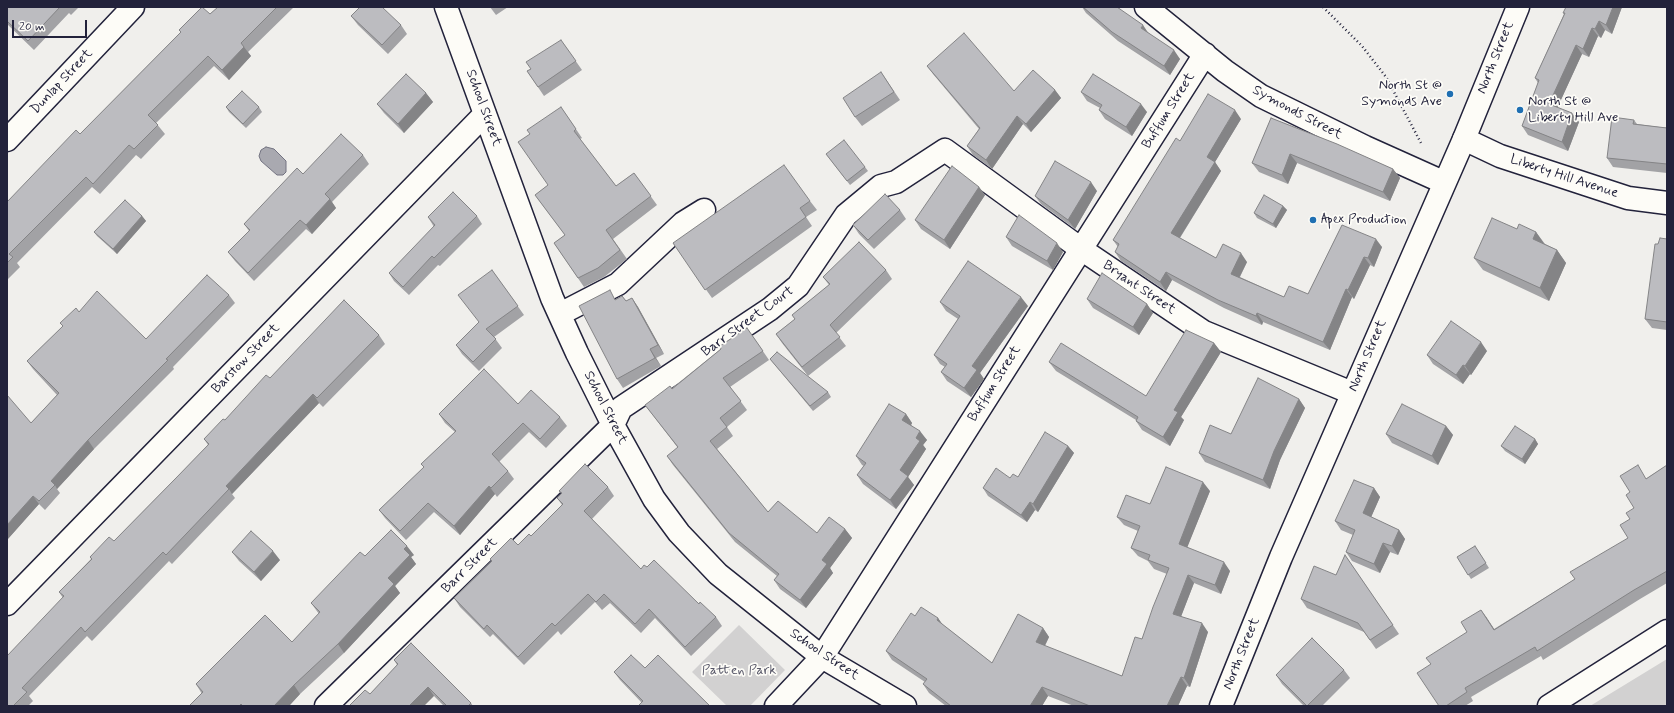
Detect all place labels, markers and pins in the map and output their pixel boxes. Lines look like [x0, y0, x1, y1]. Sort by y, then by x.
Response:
place label: North St @ Symonds Ave [1361, 78, 1442, 110]
marker: North St @ Symonds Ave [1445, 89, 1455, 99]
place label: North St @ Liberty Hill Ave [1528, 94, 1618, 126]
marker: North St @ Liberty Hill Ave [1515, 105, 1525, 115]
place label: Apex Production [1321, 212, 1407, 228]
marker: Apex Production [1308, 215, 1318, 225]

